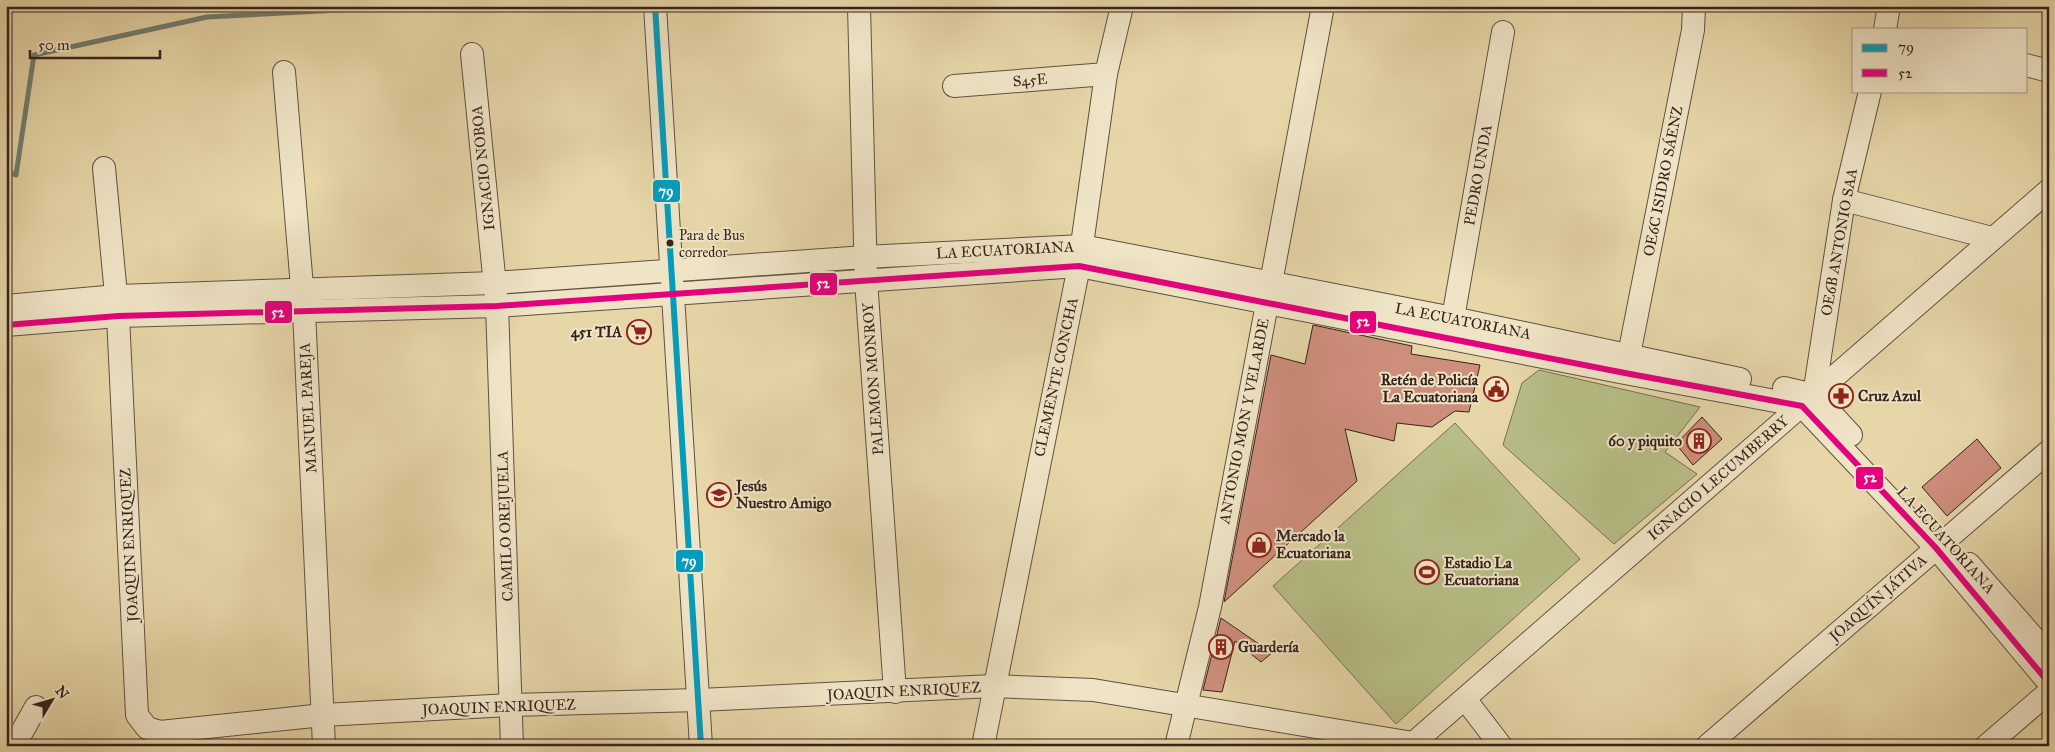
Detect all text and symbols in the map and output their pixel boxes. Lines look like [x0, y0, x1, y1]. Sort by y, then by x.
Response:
scale bar [30, 28, 160, 60]
legend [1852, 28, 2028, 92]
text: 50 m [38, 36, 70, 54]
text: 79 [1898, 38, 1914, 56]
text: 52 [1898, 64, 1913, 82]
street label: S45E [1012, 69, 1048, 90]
street label: OE6C ISIDRO SÁENZ [1639, 104, 1686, 258]
street label: IGNACIO NOBOA [467, 105, 499, 231]
street label: PEDRO UNDA [1460, 123, 1496, 227]
street label: OE6B ANTONIO SAA [1817, 167, 1861, 317]
line badge: 79 [652, 179, 681, 203]
text: 79 [659, 183, 674, 201]
place label: Para de Bus corredor [679, 227, 745, 261]
street label: LA ECUATORIANA [935, 237, 1075, 263]
marker: Para de Bus corredor [665, 238, 675, 248]
line badge: 52 [809, 272, 838, 296]
text: 52 [816, 275, 831, 292]
street label: CLEMENTE CONCHA [1030, 296, 1082, 458]
street label: LA ECUATORIANA [1393, 299, 1533, 343]
line badge: 52 [264, 300, 293, 324]
street label: PALEMON MONROY [859, 302, 887, 456]
text: 52 [271, 304, 286, 321]
line badge: 52 [1349, 310, 1377, 334]
text: 52 [1356, 313, 1371, 330]
street label: ANTONIO MON Y VELARDE [1215, 316, 1273, 526]
supermarket icon: 451 TIA [626, 319, 652, 345]
place label: 451 TIA [571, 323, 623, 342]
street label: MANUEL PAREJA [296, 342, 321, 474]
place label: Retén de Policía La Ecuatoriana [1381, 371, 1479, 406]
public building icon: Retén de Policía La Ecuatoriana [1483, 376, 1509, 402]
pharmacy icon: Cruz Azul [1828, 383, 1854, 409]
place label: Cruz Azul [1858, 387, 1922, 405]
street label: IGNACIO LECUMBERRY [1644, 412, 1793, 544]
building icon: 60 y piquito [1686, 428, 1712, 454]
place label: 60 y piquito [1608, 432, 1682, 451]
street label: CAMILO OREJUELA [493, 450, 518, 602]
line badge: 52 [1855, 466, 1884, 490]
street label: JOAQUIN ENRIQUEZ [116, 468, 143, 624]
text: 52 [1863, 469, 1878, 486]
place label: Jesús Nuestro Amigo [734, 477, 832, 513]
school or university icon: Jesús Nuestro Amigo [706, 482, 732, 508]
street label: LA ECUATORIANA [1893, 483, 1999, 597]
place label: Mercado la Ecuatoriana [1276, 527, 1352, 562]
shop icon: Mercado la Ecuatoriana [1246, 532, 1272, 558]
line badge: 79 [675, 549, 704, 573]
street label: JOAQUÍN JÁTIVA [1823, 550, 1931, 647]
text: 79 [682, 553, 697, 571]
place label: Estadio La Ecuatoriana [1444, 554, 1520, 589]
sports icon: Estadio La Ecuatoriana [1414, 559, 1440, 585]
building icon: Guardería [1208, 634, 1234, 660]
place label: Guardería [1238, 638, 1299, 656]
north arrow [28, 674, 78, 724]
street label: JOAQUIN ENRIQUEZ [825, 678, 981, 705]
text: N [51, 682, 72, 702]
street label: JOAQUIN ENRIQUEZ [420, 695, 576, 720]

